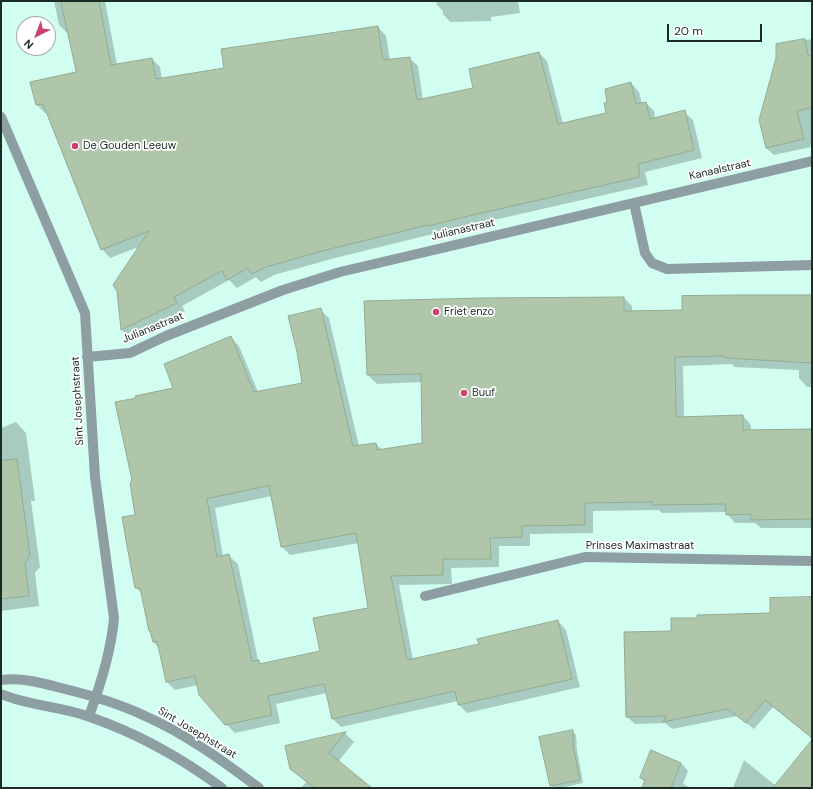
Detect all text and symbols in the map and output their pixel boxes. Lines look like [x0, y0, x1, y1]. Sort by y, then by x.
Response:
north arrow [16, 16, 56, 56]
scale bar [669, 16, 764, 42]
text: 20 m [674, 23, 703, 39]
text: N [21, 36, 36, 52]
place label: De Gouden Leeuw [83, 139, 176, 153]
marker: De Gouden Leeuw [70, 141, 80, 151]
street label: Kanaalstraat [688, 157, 752, 183]
street label: Julianastraat [430, 216, 496, 244]
place label: Friet enzo [444, 305, 494, 319]
marker: Friet enzo [431, 307, 441, 317]
street label: Julianastraat [120, 310, 186, 346]
street label: Sint Josephstraat [69, 356, 87, 446]
place label: Buuf [472, 386, 495, 400]
marker: Buuf [459, 388, 469, 398]
street label: Prinses Maximastraat [586, 539, 694, 553]
street label: Sint Josephstraat [155, 704, 239, 762]

